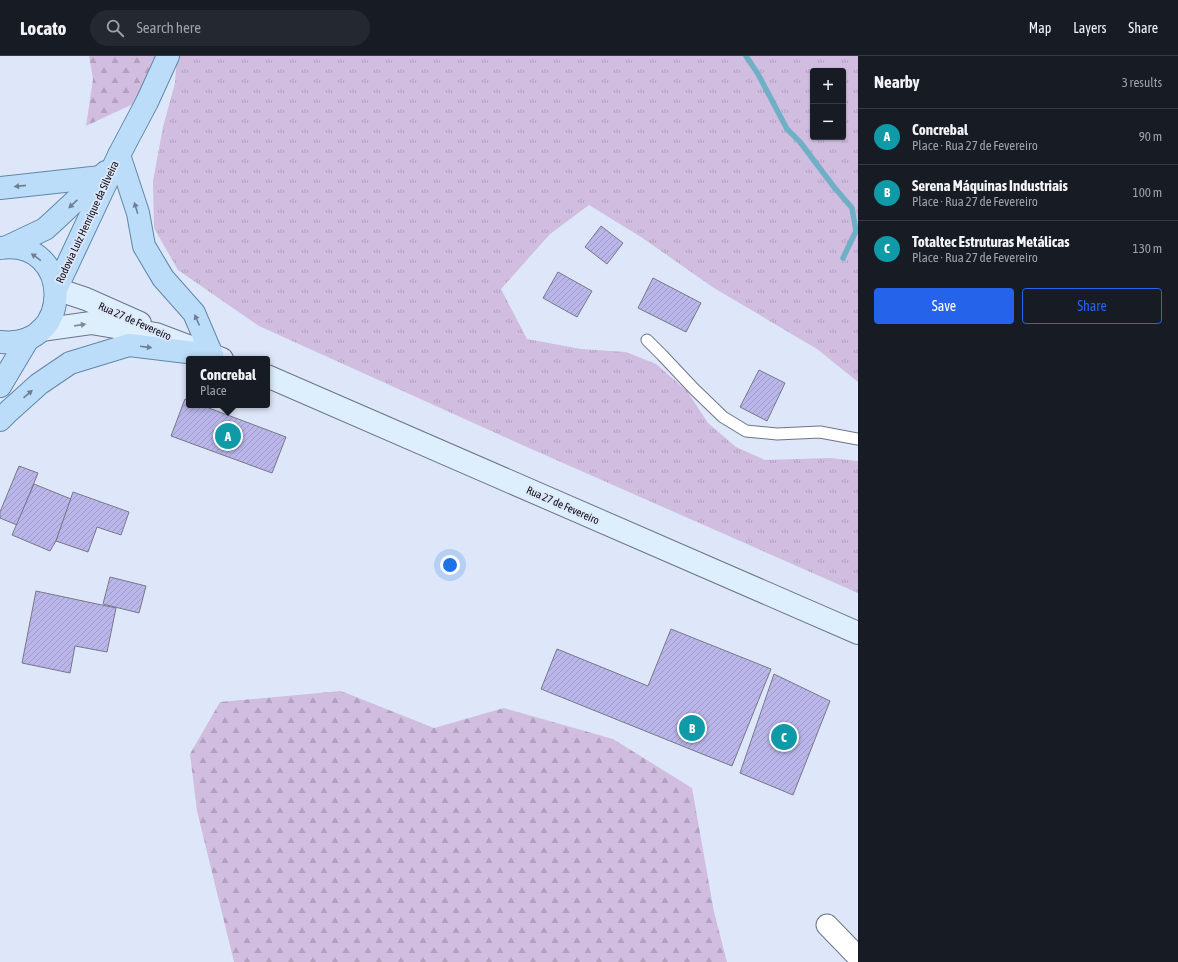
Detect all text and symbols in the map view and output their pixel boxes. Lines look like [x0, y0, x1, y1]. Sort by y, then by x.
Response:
search box [90, 10, 370, 46]
text: Locato [20, 17, 66, 39]
icon: search [104, 17, 126, 39]
text: Search here [136, 19, 201, 36]
text: Map [1029, 20, 1051, 36]
text: Layers [1073, 20, 1106, 36]
text: Share [1128, 20, 1158, 36]
map controls [810, 68, 846, 140]
button: + [810, 68, 846, 104]
text: Nearby [874, 72, 920, 92]
text: 3 results [1122, 75, 1162, 90]
button: − [810, 104, 846, 140]
text: Concrebal [912, 121, 968, 138]
text: A [884, 129, 890, 144]
text: 90 m [1139, 129, 1162, 144]
text: Place · Rua 27 de Fevereiro [912, 138, 1038, 153]
street label: Rodovia Luiz Henrique da Silveira [53, 159, 121, 285]
text: Serena Máquinas Industriais [912, 177, 1068, 194]
one-way arrow [14, 183, 26, 189]
text: B [884, 185, 890, 200]
text: 100 m [1133, 185, 1162, 200]
text: Place · Rua 27 de Fevereiro [912, 194, 1038, 209]
one-way arrow [68, 199, 78, 208]
one-way arrow [133, 202, 139, 214]
text: Totaltec Estruturas Metálicas [912, 233, 1070, 250]
text: C [884, 241, 890, 256]
text: 130 m [1133, 241, 1162, 256]
text: Place · Rua 27 de Fevereiro [912, 250, 1038, 265]
one-way arrow [31, 253, 42, 261]
button: Save [874, 288, 1014, 324]
button: Share [1022, 288, 1162, 324]
street label: Rua 27 de Fevereiro [97, 300, 173, 342]
one-way arrow [193, 313, 199, 325]
one-way arrow [74, 322, 86, 328]
one-way arrow [140, 344, 152, 350]
popup [186, 356, 270, 408]
text: Concrebal [200, 366, 256, 383]
text: Place [200, 383, 227, 398]
one-way arrow [23, 389, 34, 398]
pin: A [215, 421, 241, 451]
street label: Rua 27 de Fevereiro [525, 484, 601, 526]
your location [440, 555, 460, 575]
pin: B [679, 713, 705, 743]
pin: C [771, 722, 797, 752]

